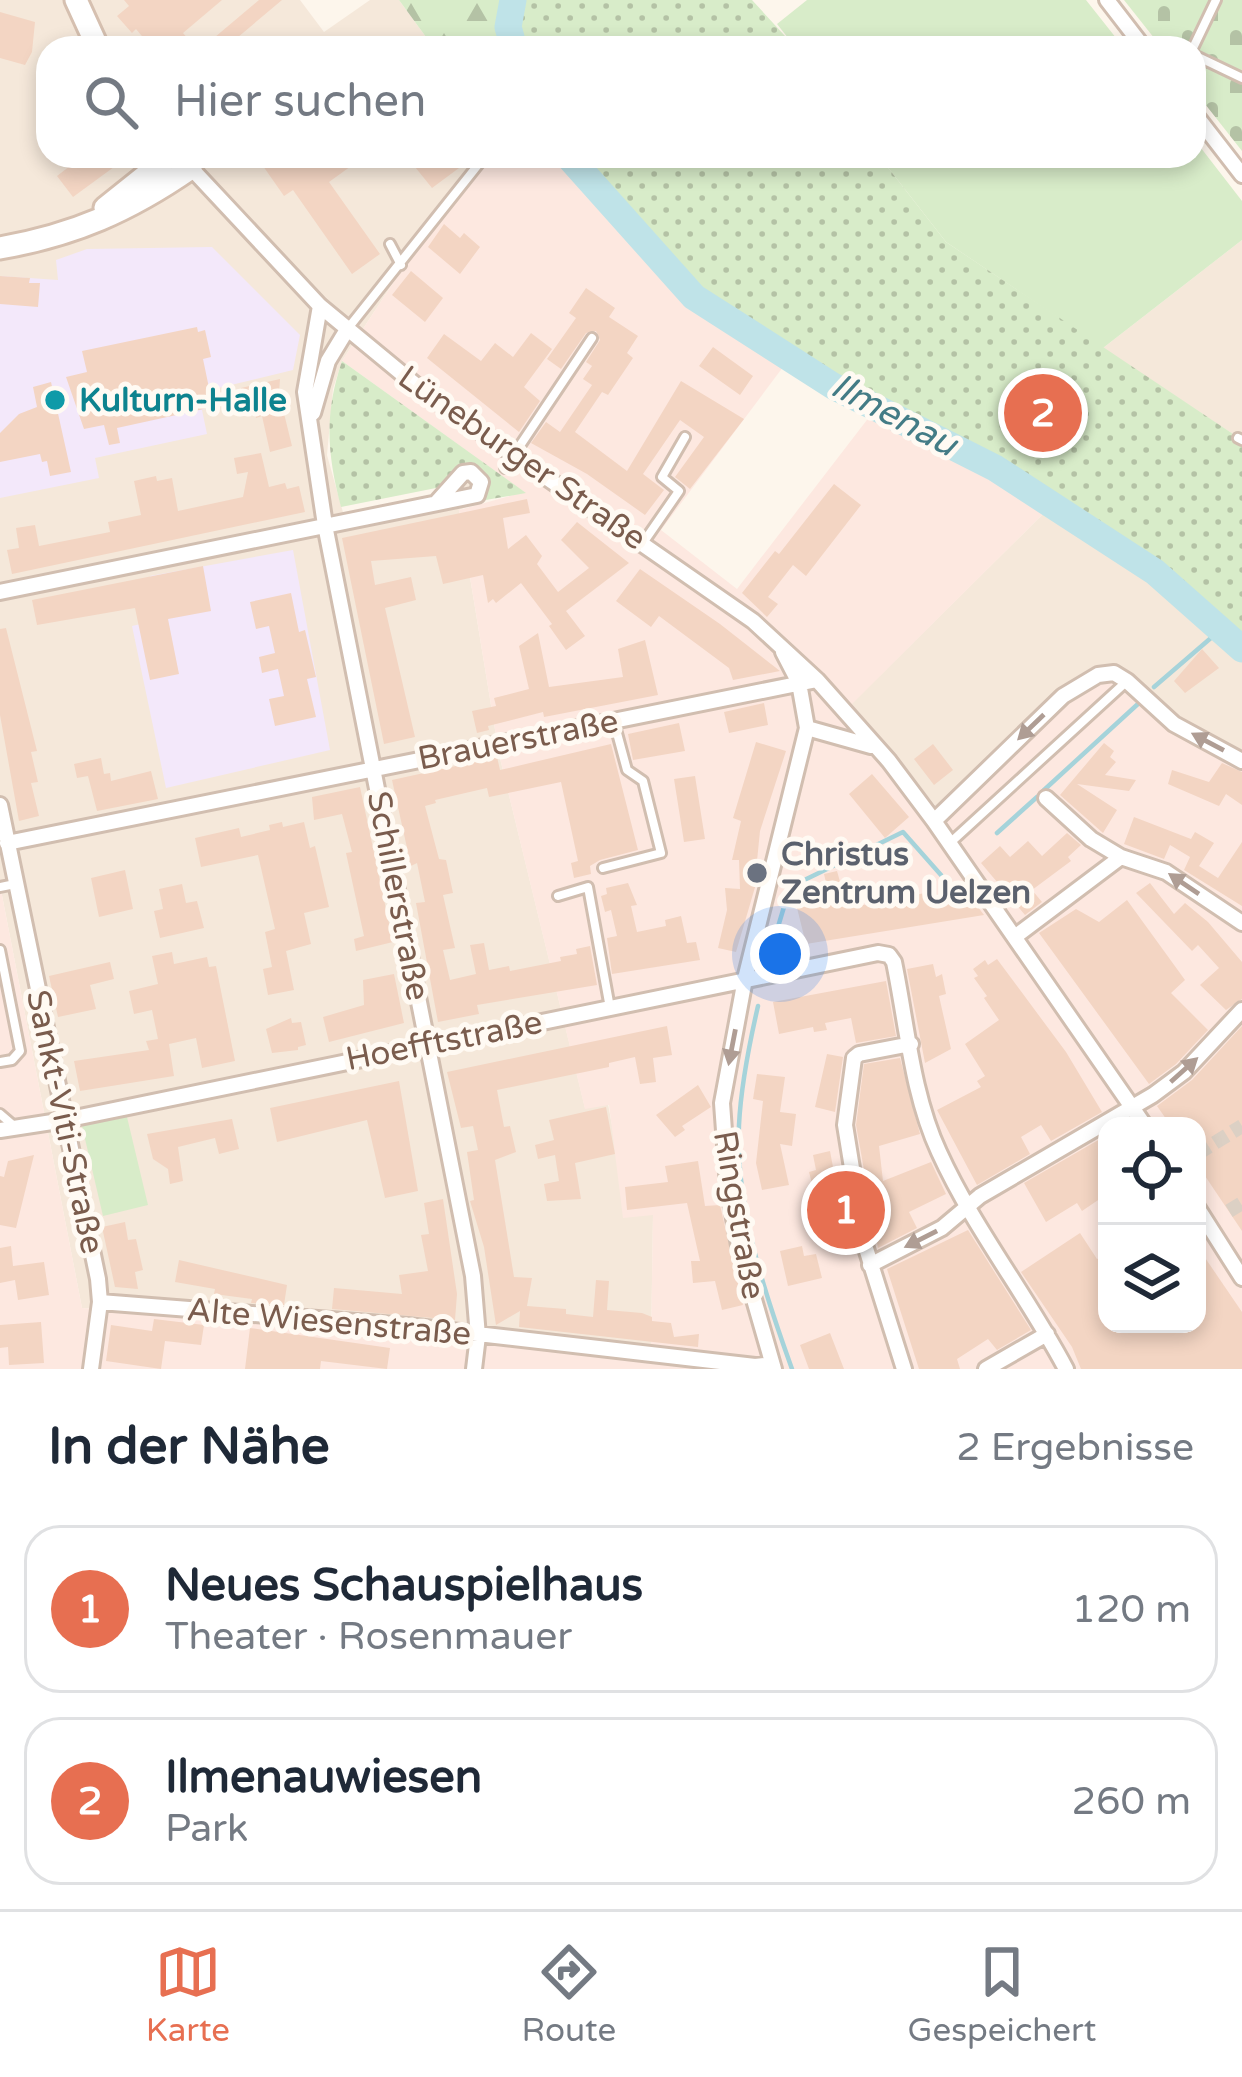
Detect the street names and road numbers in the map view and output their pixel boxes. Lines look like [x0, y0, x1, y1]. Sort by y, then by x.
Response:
street label: Lüneburger Straße [390, 358, 654, 558]
street label: Brauerstraße [414, 701, 622, 779]
street label: Schillerstraße [359, 788, 437, 1004]
street label: Sankt-Viti-Straße [18, 987, 112, 1257]
street label: Hoefftstraße [342, 1003, 546, 1079]
street label: Ringstraße [705, 1127, 773, 1303]
street label: Alte Wiesenstraße [185, 1290, 473, 1354]

